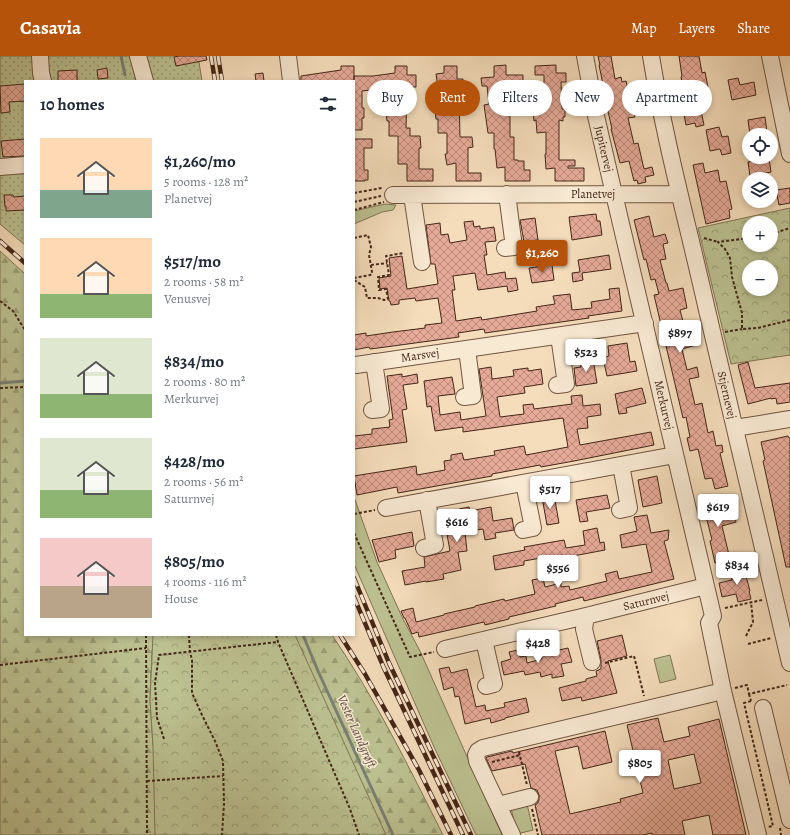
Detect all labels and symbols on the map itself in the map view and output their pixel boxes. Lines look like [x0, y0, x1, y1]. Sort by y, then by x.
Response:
street label: Jupitervej [591, 124, 617, 174]
street label: Planetvej [571, 186, 615, 202]
pin: $1,260 [509, 240, 575, 274]
pin: $897 [656, 320, 704, 354]
pin: $523 [562, 339, 610, 373]
street label: Marsvej [400, 344, 440, 366]
street label: Stjernevej [714, 369, 740, 421]
street label: Merkurvej [651, 379, 677, 431]
pin: $517 [526, 476, 574, 510]
pin: $619 [694, 494, 742, 528]
pin: $616 [433, 509, 481, 543]
pin: $834 [713, 552, 761, 586]
pin: $556 [534, 555, 582, 589]
street label: Saturnvej [621, 588, 671, 614]
pin: $428 [514, 630, 562, 664]
water label: Vester Landgrøft [333, 692, 381, 771]
pin: $805 [616, 750, 664, 784]

